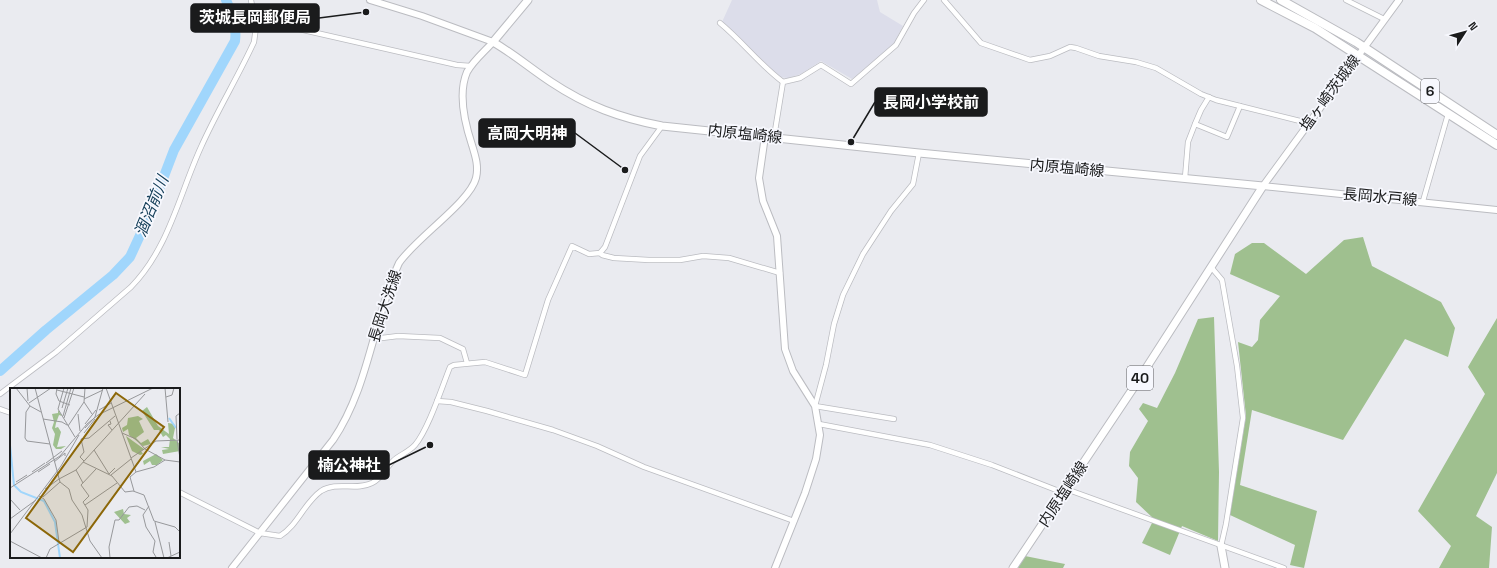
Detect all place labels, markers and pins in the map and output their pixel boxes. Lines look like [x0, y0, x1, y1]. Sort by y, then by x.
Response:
callout: 茨城長岡郵便局 [191, 4, 319, 32]
callout: 長岡小学校前 [875, 88, 987, 116]
callout: 高岡大明神 [479, 119, 575, 147]
callout: 楠公神社 [309, 451, 389, 479]

